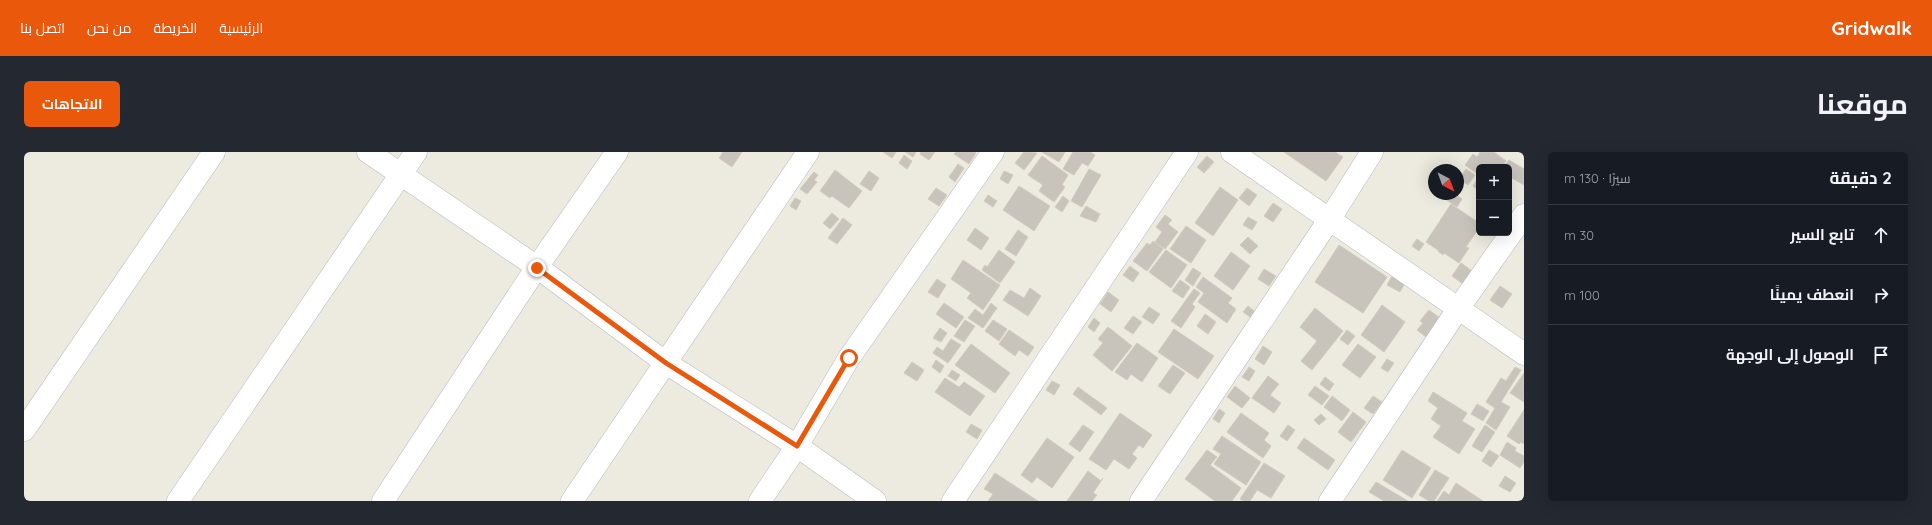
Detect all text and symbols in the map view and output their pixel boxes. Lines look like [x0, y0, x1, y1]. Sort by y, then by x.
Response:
text: Gridwalk [1832, 16, 1912, 40]
text: اتصل بنا [20, 19, 65, 37]
text: من نحن [87, 19, 132, 37]
text: الخريطة [154, 19, 197, 37]
text: الرئيسية [219, 19, 263, 37]
button: الاتجاهات [24, 81, 120, 127]
text: موقعنا [1817, 86, 1908, 121]
north arrow [1428, 164, 1464, 200]
map controls [1476, 164, 1512, 236]
button: + [1476, 164, 1512, 200]
text: 2 دقيقة [1829, 167, 1892, 188]
text: سيرًا · 130 m [1564, 170, 1630, 186]
button: − [1476, 200, 1512, 236]
icon: ahead [1870, 224, 1892, 246]
text: تابع السير [1790, 225, 1854, 244]
text: 30 m [1564, 227, 1594, 243]
route end [528, 259, 546, 277]
icon: right [1870, 284, 1892, 306]
text: انعطف يمينًا [1770, 285, 1854, 304]
text: 100 m [1564, 287, 1600, 303]
icon: arrive [1870, 344, 1892, 366]
text: الوصول إلى الوجهة [1726, 345, 1854, 364]
route start [840, 349, 858, 367]

